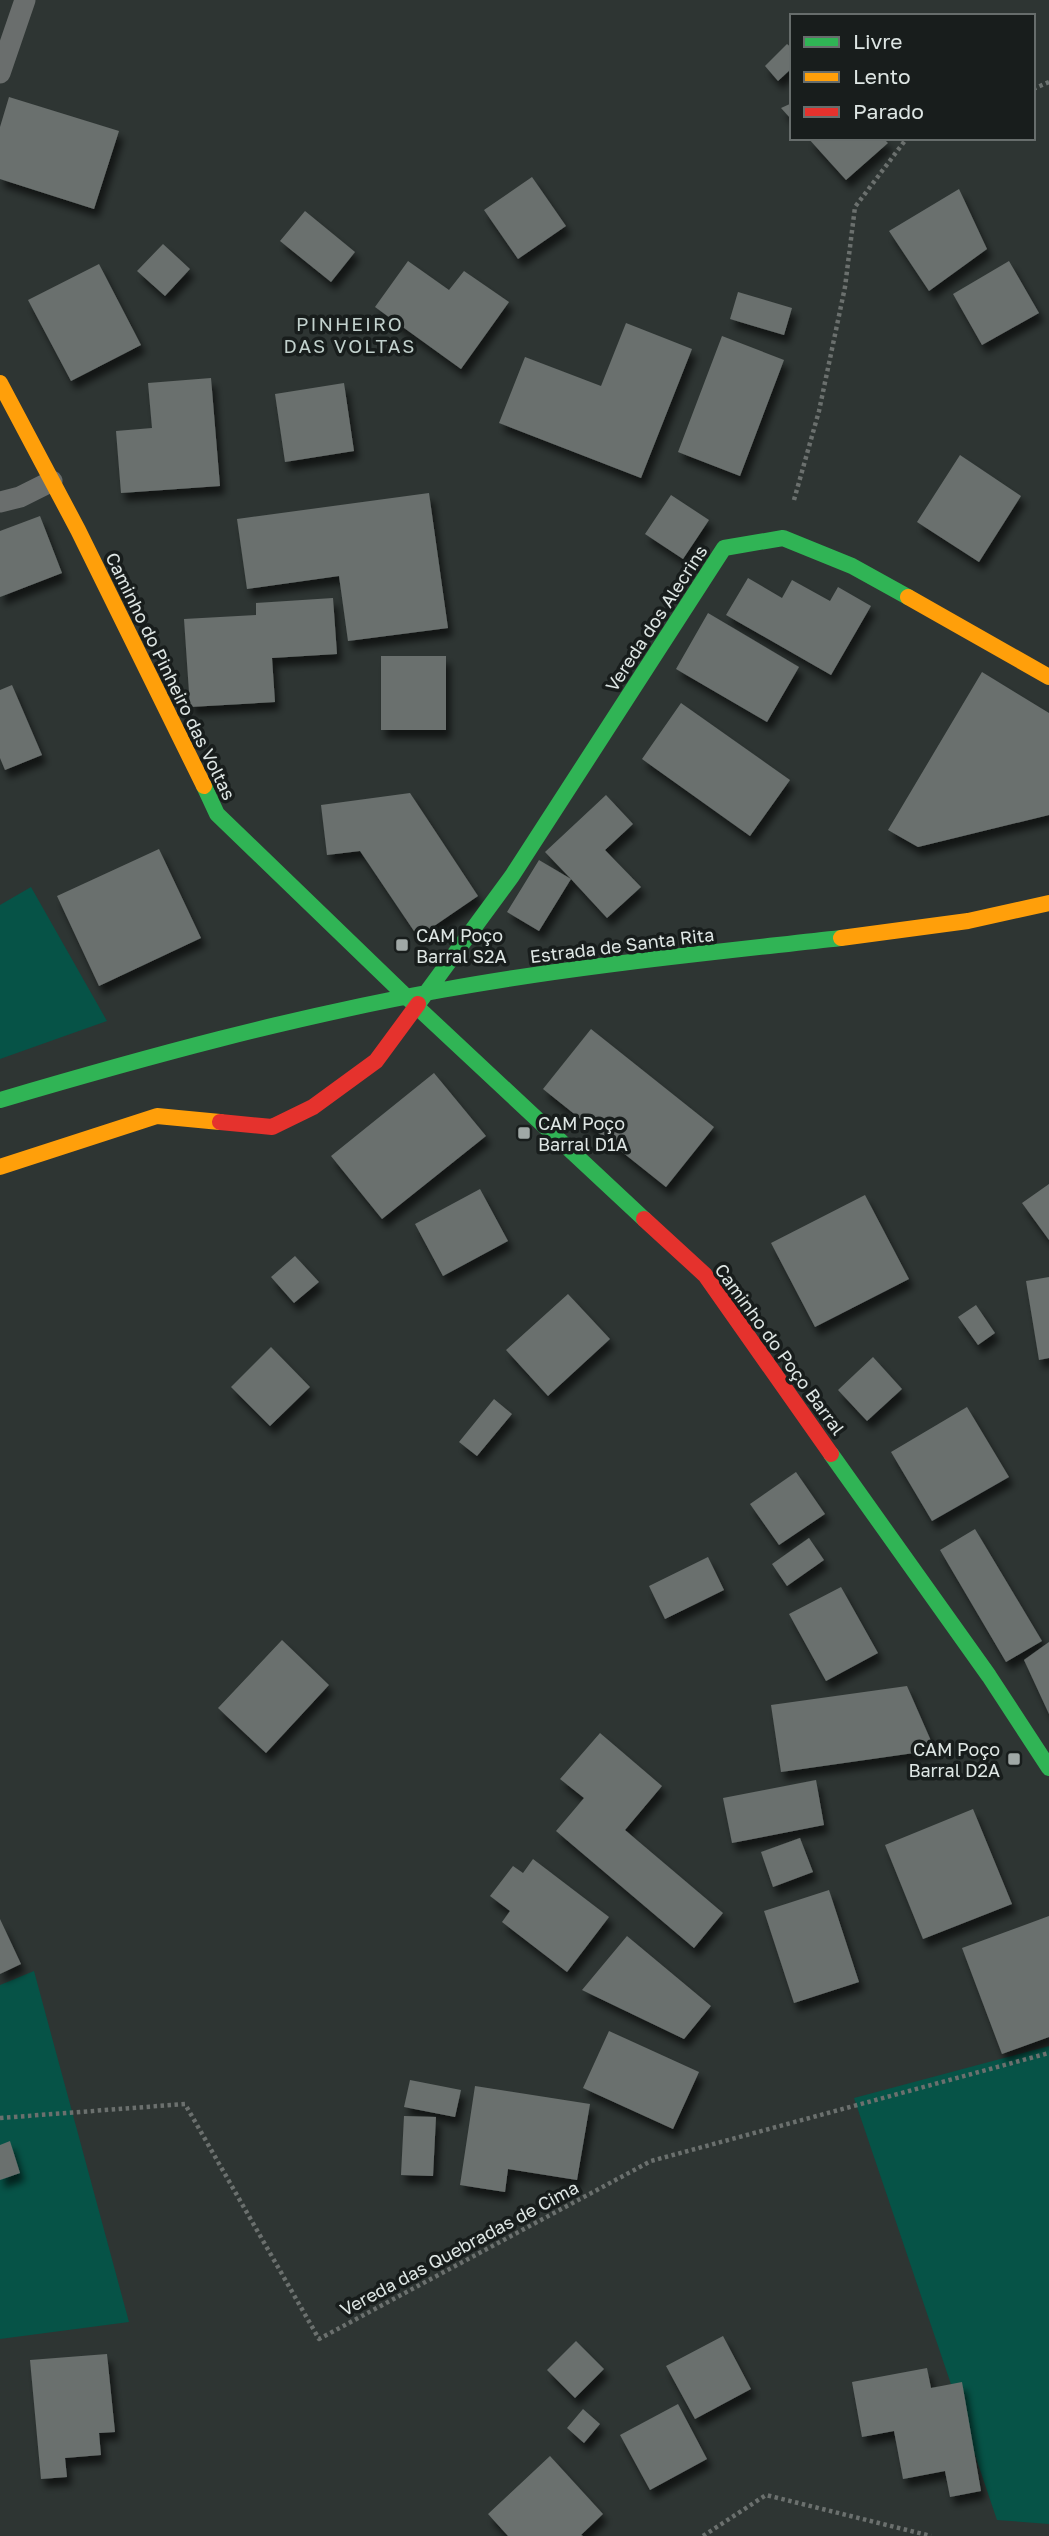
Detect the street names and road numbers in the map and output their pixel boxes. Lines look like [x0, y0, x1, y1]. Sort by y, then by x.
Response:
street label: Vereda dos Alecrins [600, 541, 712, 695]
street label: Caminho do Pinheiro das Voltas [101, 549, 241, 803]
street label: Estrada de Santa Rita [529, 923, 715, 967]
street label: Caminho do Poço Barral [710, 1259, 850, 1439]
street label: Vereda das Quebradas de Cima [336, 2176, 582, 2320]

